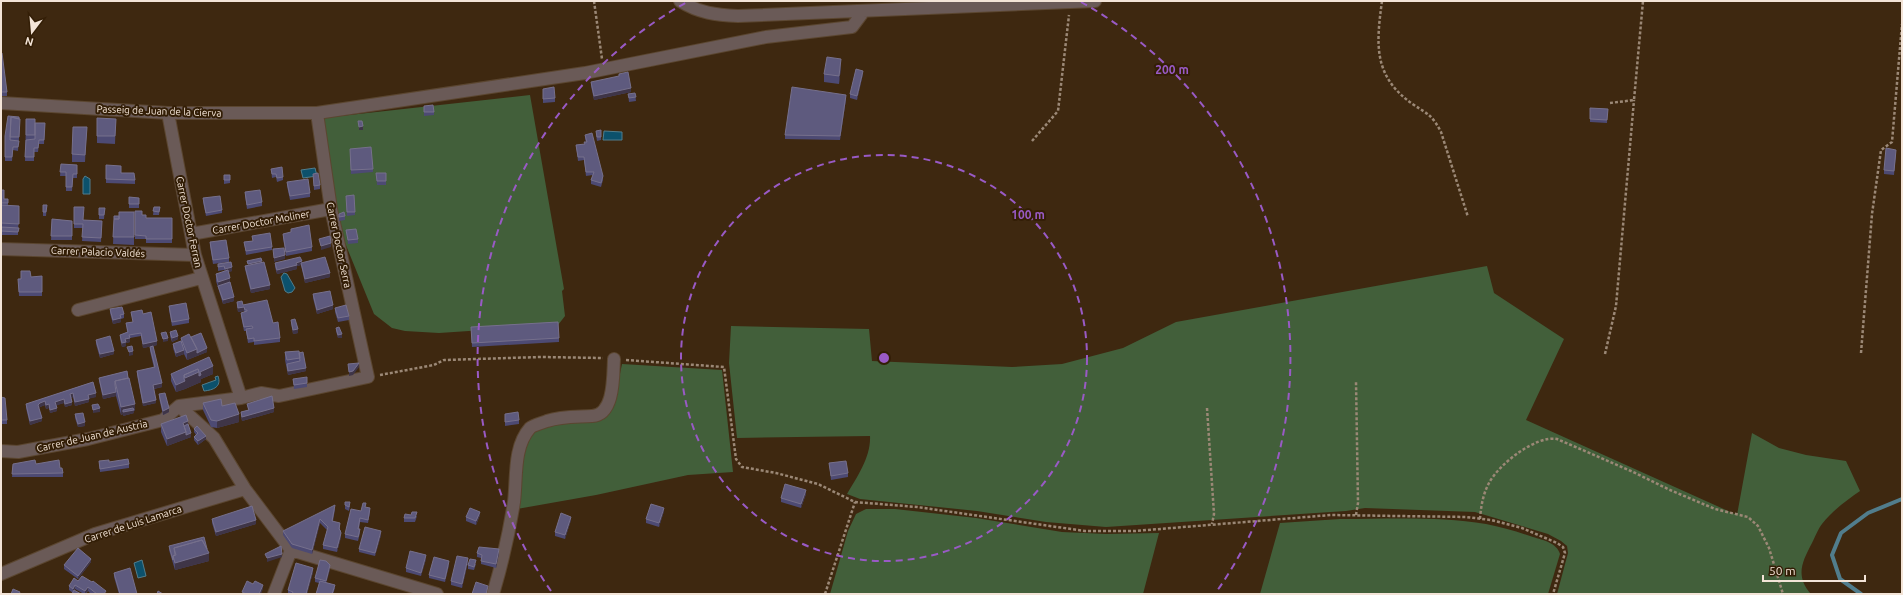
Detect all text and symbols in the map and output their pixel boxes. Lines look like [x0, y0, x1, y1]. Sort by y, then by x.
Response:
north arrow [12, 12, 52, 52]
text: N [24, 35, 35, 49]
text: 200 m [1155, 63, 1189, 76]
street label: Passeig de Juan de la Cierva [96, 103, 222, 119]
street label: Carrer Doctor Ferran [174, 175, 204, 269]
street label: Carrer Doctor Serra [325, 201, 353, 289]
street label: Carrer Doctor Moliner [212, 208, 311, 236]
text: 100 m [1011, 208, 1045, 221]
street label: Carrer Palacio Valdés [51, 245, 145, 259]
centre of rings [877, 351, 891, 365]
street label: Carrer de Juan de Austria [36, 418, 148, 454]
street label: Carrer de Luis Lamarca [83, 503, 183, 545]
scale bar [1763, 557, 1865, 583]
text: 50 m [1769, 564, 1796, 577]

